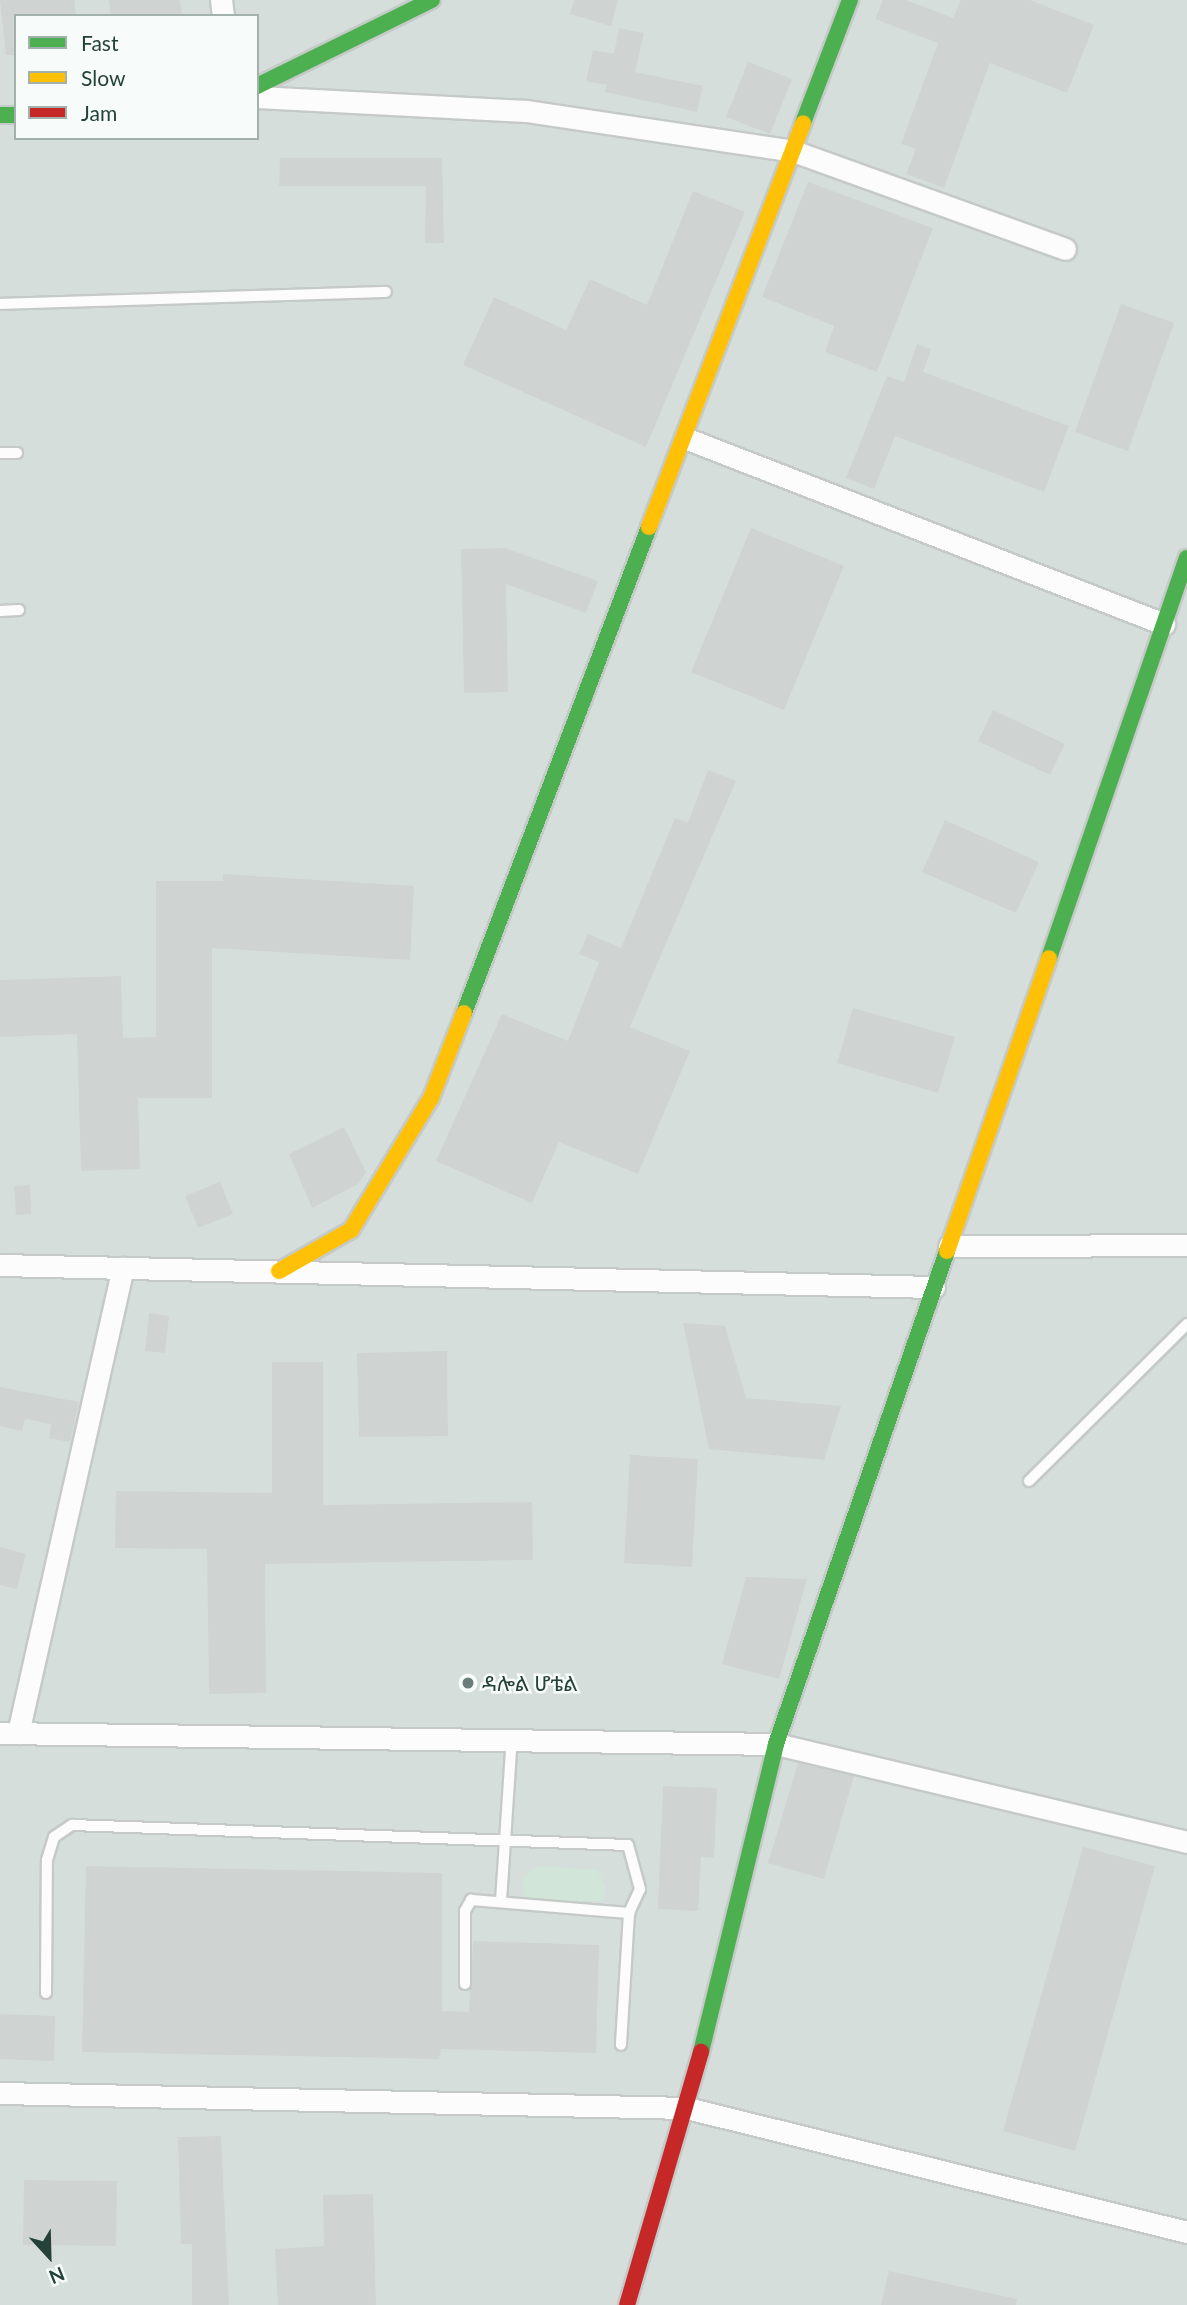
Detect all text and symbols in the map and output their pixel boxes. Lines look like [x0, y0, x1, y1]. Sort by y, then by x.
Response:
legend [14, 14, 259, 140]
text: Fast [81, 30, 118, 55]
text: Slow [81, 65, 125, 90]
text: Jam [81, 100, 117, 125]
place label: ዳሎል ሆቴል [482, 1670, 578, 1696]
marker: ዳሎል ሆቴል [460, 1675, 476, 1691]
north arrow [14, 2221, 84, 2291]
text: N [46, 2263, 68, 2289]

